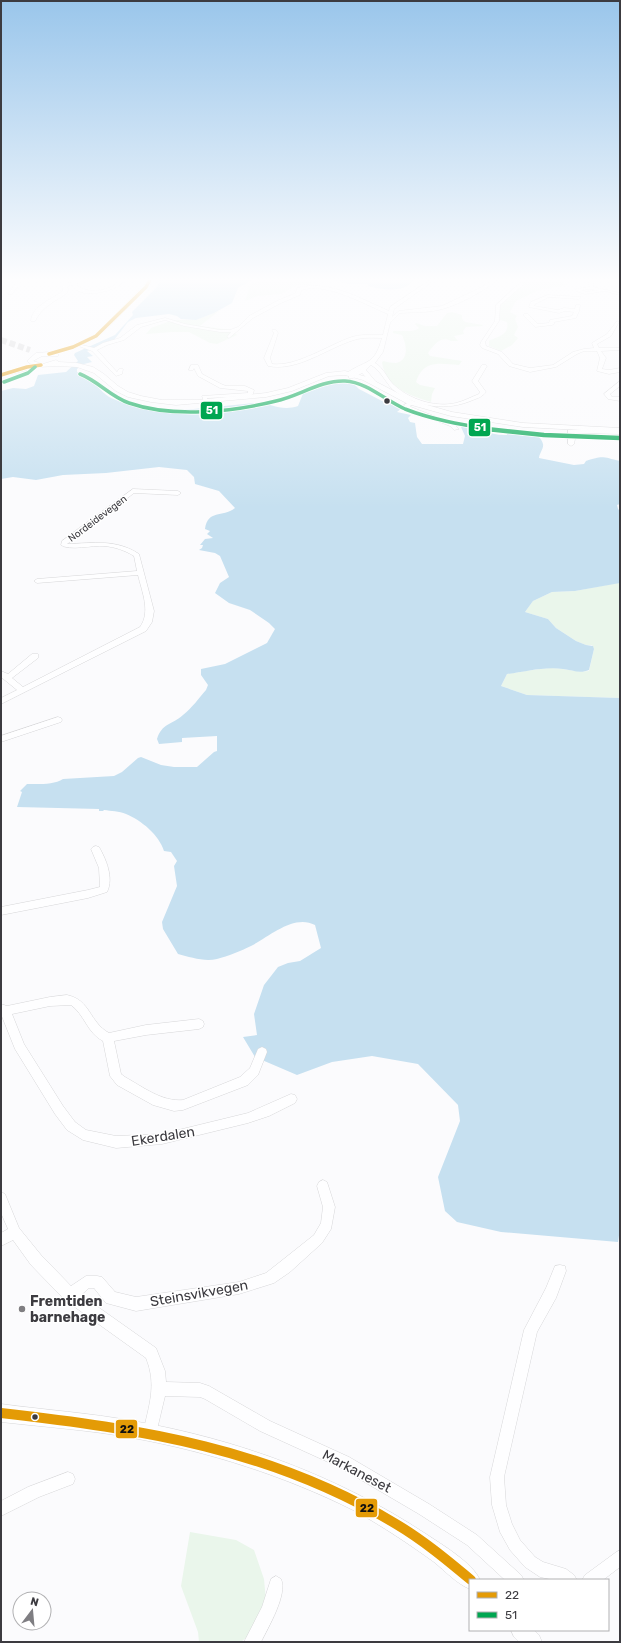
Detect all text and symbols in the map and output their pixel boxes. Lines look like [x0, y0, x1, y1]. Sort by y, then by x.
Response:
unlabelled marker [382, 396, 392, 406]
line badge: 51 [200, 401, 223, 420]
text: 51 [206, 404, 218, 417]
line badge: 51 [468, 418, 491, 437]
text: 51 [474, 421, 486, 434]
street label: Nordeidevegen [66, 493, 129, 545]
street label: Ekerdalen [130, 1123, 196, 1150]
street label: Steinsvikvegen [149, 1277, 249, 1310]
place label: Fremtiden barnehage [30, 1293, 105, 1326]
marker: Fremtiden barnehage [17, 1304, 27, 1314]
unlabelled marker [30, 1412, 40, 1422]
line badge: 22 [115, 1419, 138, 1439]
text: 22 [120, 1423, 134, 1436]
street label: Markaneset [319, 1446, 395, 1497]
line badge: 22 [355, 1498, 378, 1518]
text: 22 [360, 1502, 374, 1515]
legend [469, 1579, 609, 1631]
text: 22 [505, 1588, 519, 1602]
north arrow [12, 1591, 52, 1631]
text: N [29, 1595, 40, 1609]
text: 51 [505, 1608, 517, 1622]

